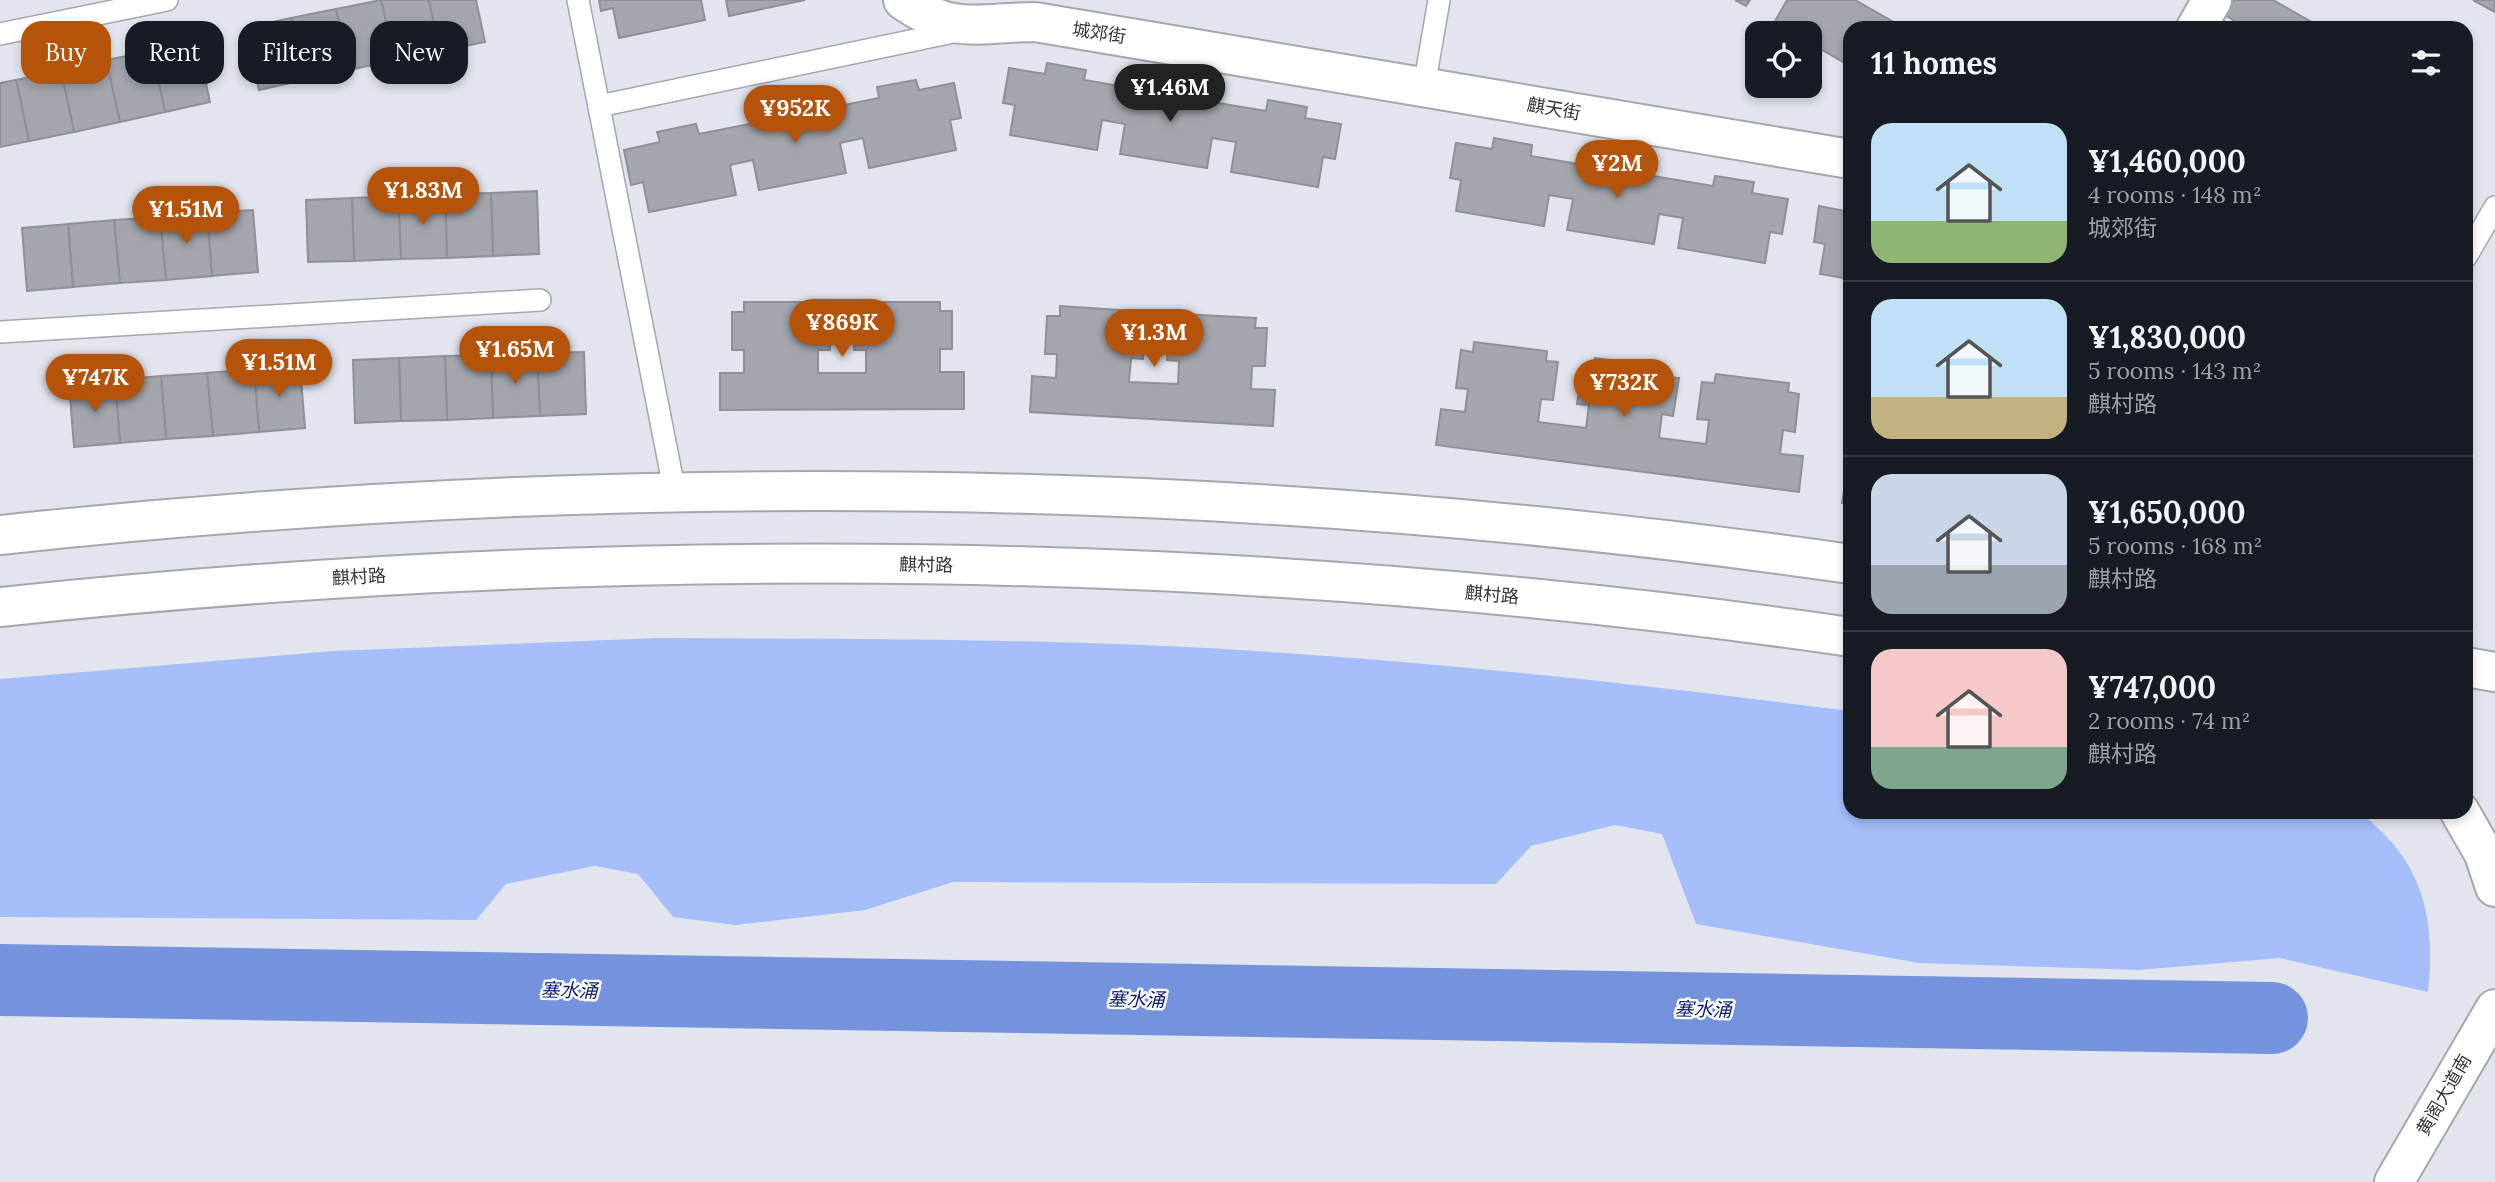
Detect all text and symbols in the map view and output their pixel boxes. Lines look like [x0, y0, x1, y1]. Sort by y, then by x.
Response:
street label: 城郊街 [1071, 17, 1128, 48]
chip: Buy [21, 21, 111, 84]
chip: Rent [125, 21, 224, 84]
chip: Filters [238, 21, 356, 84]
chip: New [370, 21, 468, 84]
map controls [1745, 21, 1822, 98]
button: locate [1745, 21, 1822, 98]
text: 11 homes [1871, 44, 1997, 82]
icon: filters [2407, 44, 2445, 82]
pin: ¥1.46M [1113, 64, 1227, 124]
text: ¥1.46M [1130, 72, 1210, 101]
pin: ¥952K [746, 86, 844, 145]
street label: 麒天街 [1526, 92, 1583, 125]
text: ¥952K [760, 93, 830, 122]
pin: ¥2M [1583, 140, 1651, 200]
text: ¥1,460,000 [2088, 142, 2246, 180]
text: ¥2M [1591, 148, 1643, 177]
icon: home [1927, 151, 2011, 235]
pin: ¥1.83M [366, 168, 480, 227]
text: ¥1.83M [383, 175, 463, 204]
text: 4 rooms · 148 m² [2088, 180, 2262, 209]
pin: ¥1.51M [129, 187, 243, 246]
text: ¥1.51M [148, 194, 224, 223]
text: 城郊街 [2088, 213, 2157, 242]
pin: ¥869K [793, 300, 891, 359]
text: ¥869K [806, 307, 878, 336]
pin: ¥1.3M [1105, 310, 1203, 369]
text: ¥1.3M [1121, 317, 1187, 346]
text: ¥1,830,000 [2088, 318, 2246, 356]
pin: ¥1.65M [458, 326, 572, 386]
icon: home [1927, 327, 2011, 411]
text: ¥1.65M [475, 334, 555, 363]
pin: ¥1.51M [222, 340, 336, 399]
text: ¥1.51M [241, 347, 317, 376]
pin: ¥747K [46, 354, 144, 414]
text: 5 rooms · 143 m² [2088, 356, 2261, 385]
pin: ¥732K [1575, 360, 1673, 419]
text: ¥747K [62, 362, 128, 391]
text: ¥732K [1590, 367, 1658, 396]
text: 麒村路 [2088, 389, 2157, 418]
text: ¥1,650,000 [2088, 493, 2246, 531]
icon: home [1927, 502, 2011, 586]
text: 5 rooms · 168 m² [2088, 531, 2262, 560]
street label: 麒村路 [899, 553, 953, 576]
street label: 麒村路 [331, 564, 387, 589]
text: 麒村路 [2088, 564, 2157, 593]
street label: 麒村路 [1464, 581, 1520, 608]
text: ¥747,000 [2088, 668, 2216, 706]
icon: home [1927, 677, 2011, 761]
text: 2 rooms · 74 m² [2088, 706, 2250, 735]
text: 麒村路 [2088, 739, 2157, 768]
water label: 塞水涌 [540, 978, 600, 1003]
water label: 塞水涌 [1107, 987, 1167, 1012]
water label: 塞水涌 [1674, 997, 1734, 1022]
street label: 黄阁大道南 [2411, 1050, 2476, 1139]

